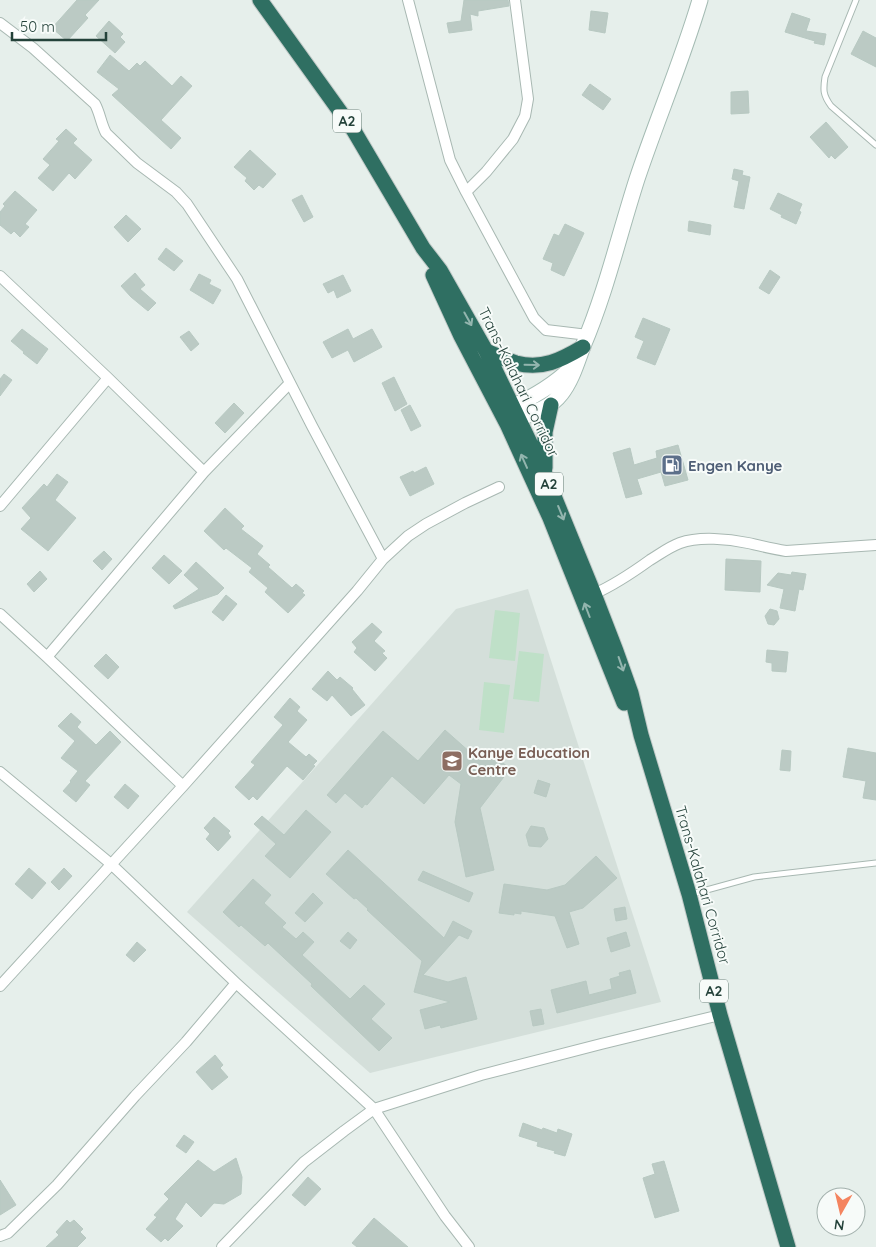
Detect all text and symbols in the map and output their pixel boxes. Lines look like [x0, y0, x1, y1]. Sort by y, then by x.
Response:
scale bar [12, 10, 106, 42]
text: 50 m [20, 17, 55, 36]
road number: A2 [333, 110, 361, 132]
street label: Trans-Kalahari Corridor [474, 304, 564, 460]
one-way arrow [463, 311, 473, 326]
one-way arrow [524, 360, 540, 370]
fuel station icon: Engen Kanye [660, 453, 684, 477]
one-way arrow [518, 454, 528, 469]
place label: Engen Kanye [688, 456, 783, 475]
road number: A2 [535, 472, 563, 496]
one-way arrow [557, 505, 566, 520]
one-way arrow [582, 603, 591, 619]
one-way arrow [616, 655, 626, 671]
place label: Kanye Education Centre [468, 743, 590, 779]
school or university icon: Kanye Education Centre [440, 749, 464, 773]
street label: Trans-Kalahari Corridor [671, 803, 735, 967]
road number: A2 [700, 979, 728, 1002]
north arrow [816, 1187, 866, 1237]
text: N [833, 1215, 846, 1235]

